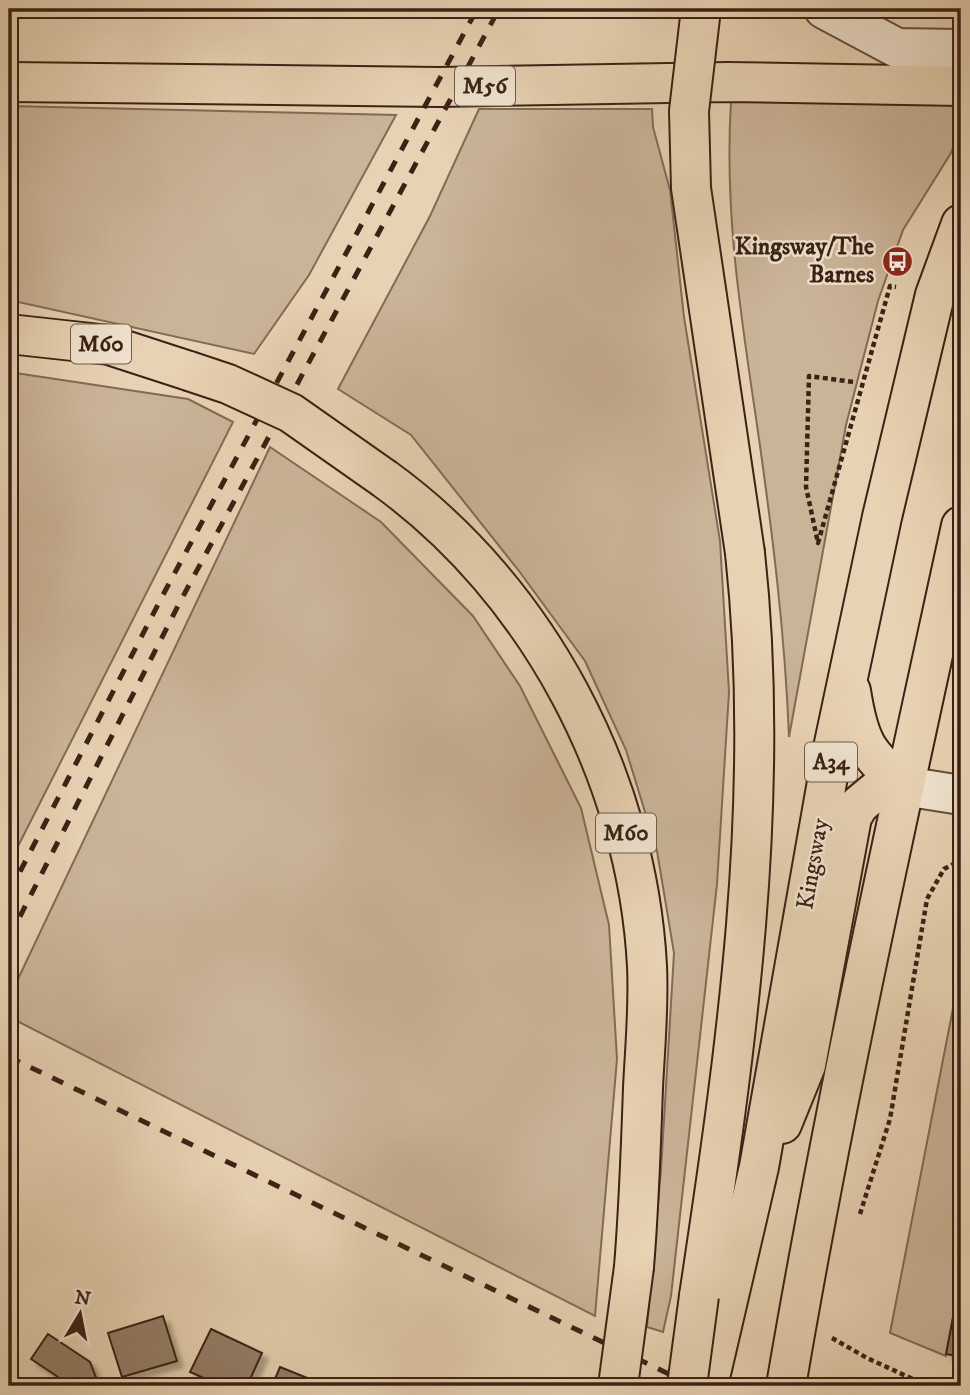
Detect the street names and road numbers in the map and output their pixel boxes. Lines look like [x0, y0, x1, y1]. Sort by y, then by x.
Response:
road number: M56 [455, 66, 515, 106]
road number: M60 [71, 324, 131, 364]
road number: A34 [805, 742, 857, 782]
road number: M60 [596, 814, 656, 852]
street label: Kingsway [790, 815, 836, 912]

